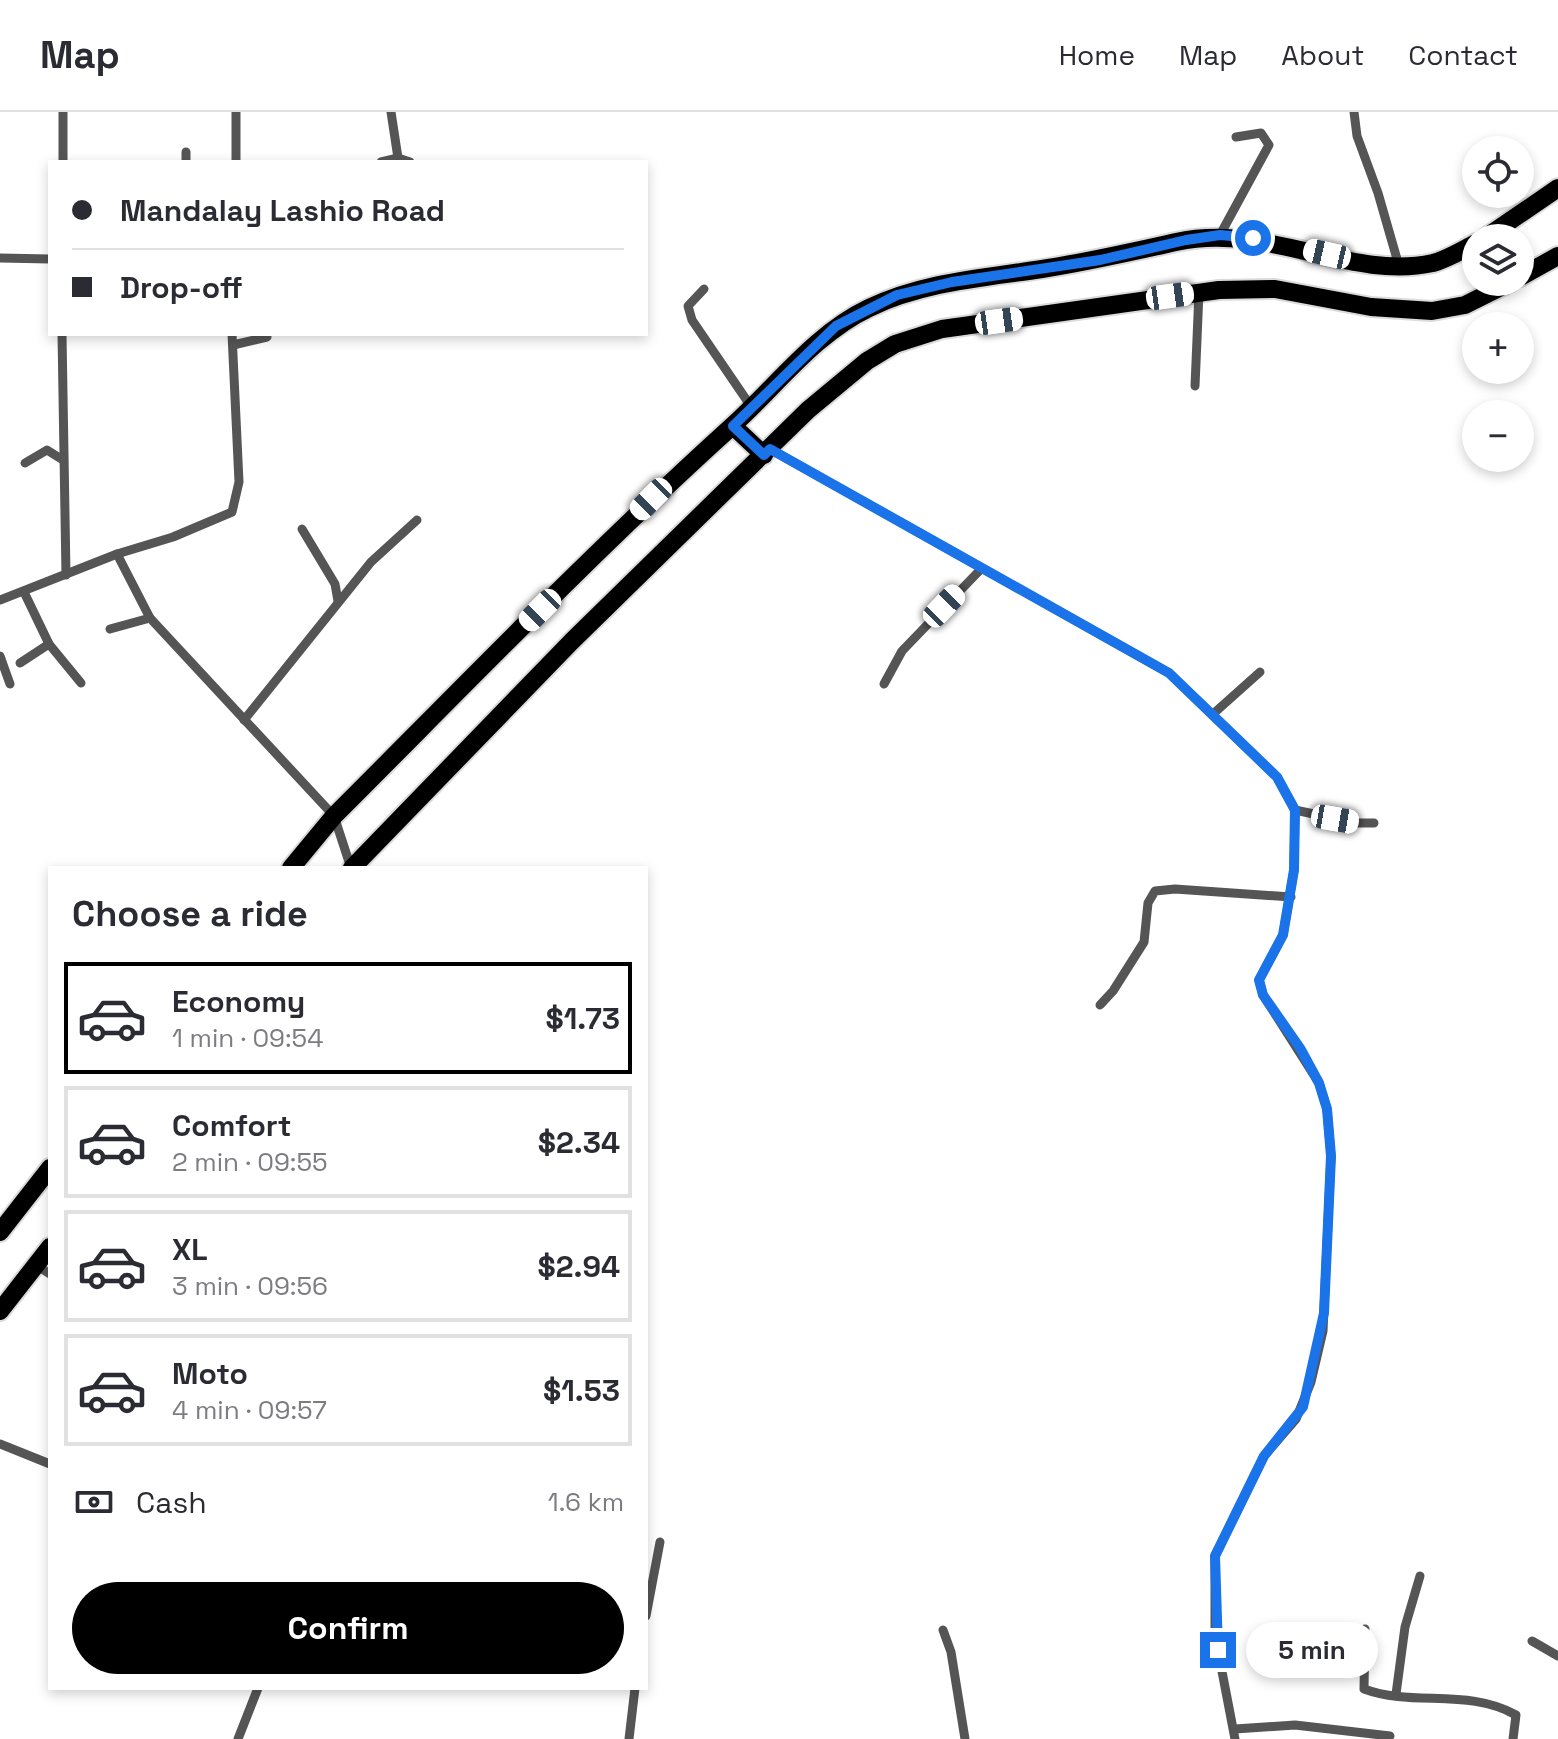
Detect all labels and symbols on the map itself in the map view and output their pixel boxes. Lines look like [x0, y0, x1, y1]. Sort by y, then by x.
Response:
route start [1235, 220, 1271, 256]
car [1301, 237, 1353, 271]
car [1145, 281, 1195, 311]
car [974, 306, 1024, 336]
car [626, 474, 676, 524]
car [919, 580, 969, 632]
car [515, 585, 565, 635]
car [1309, 803, 1361, 835]
callout: 5 min [1246, 1622, 1378, 1678]
route end [1200, 1632, 1236, 1668]

